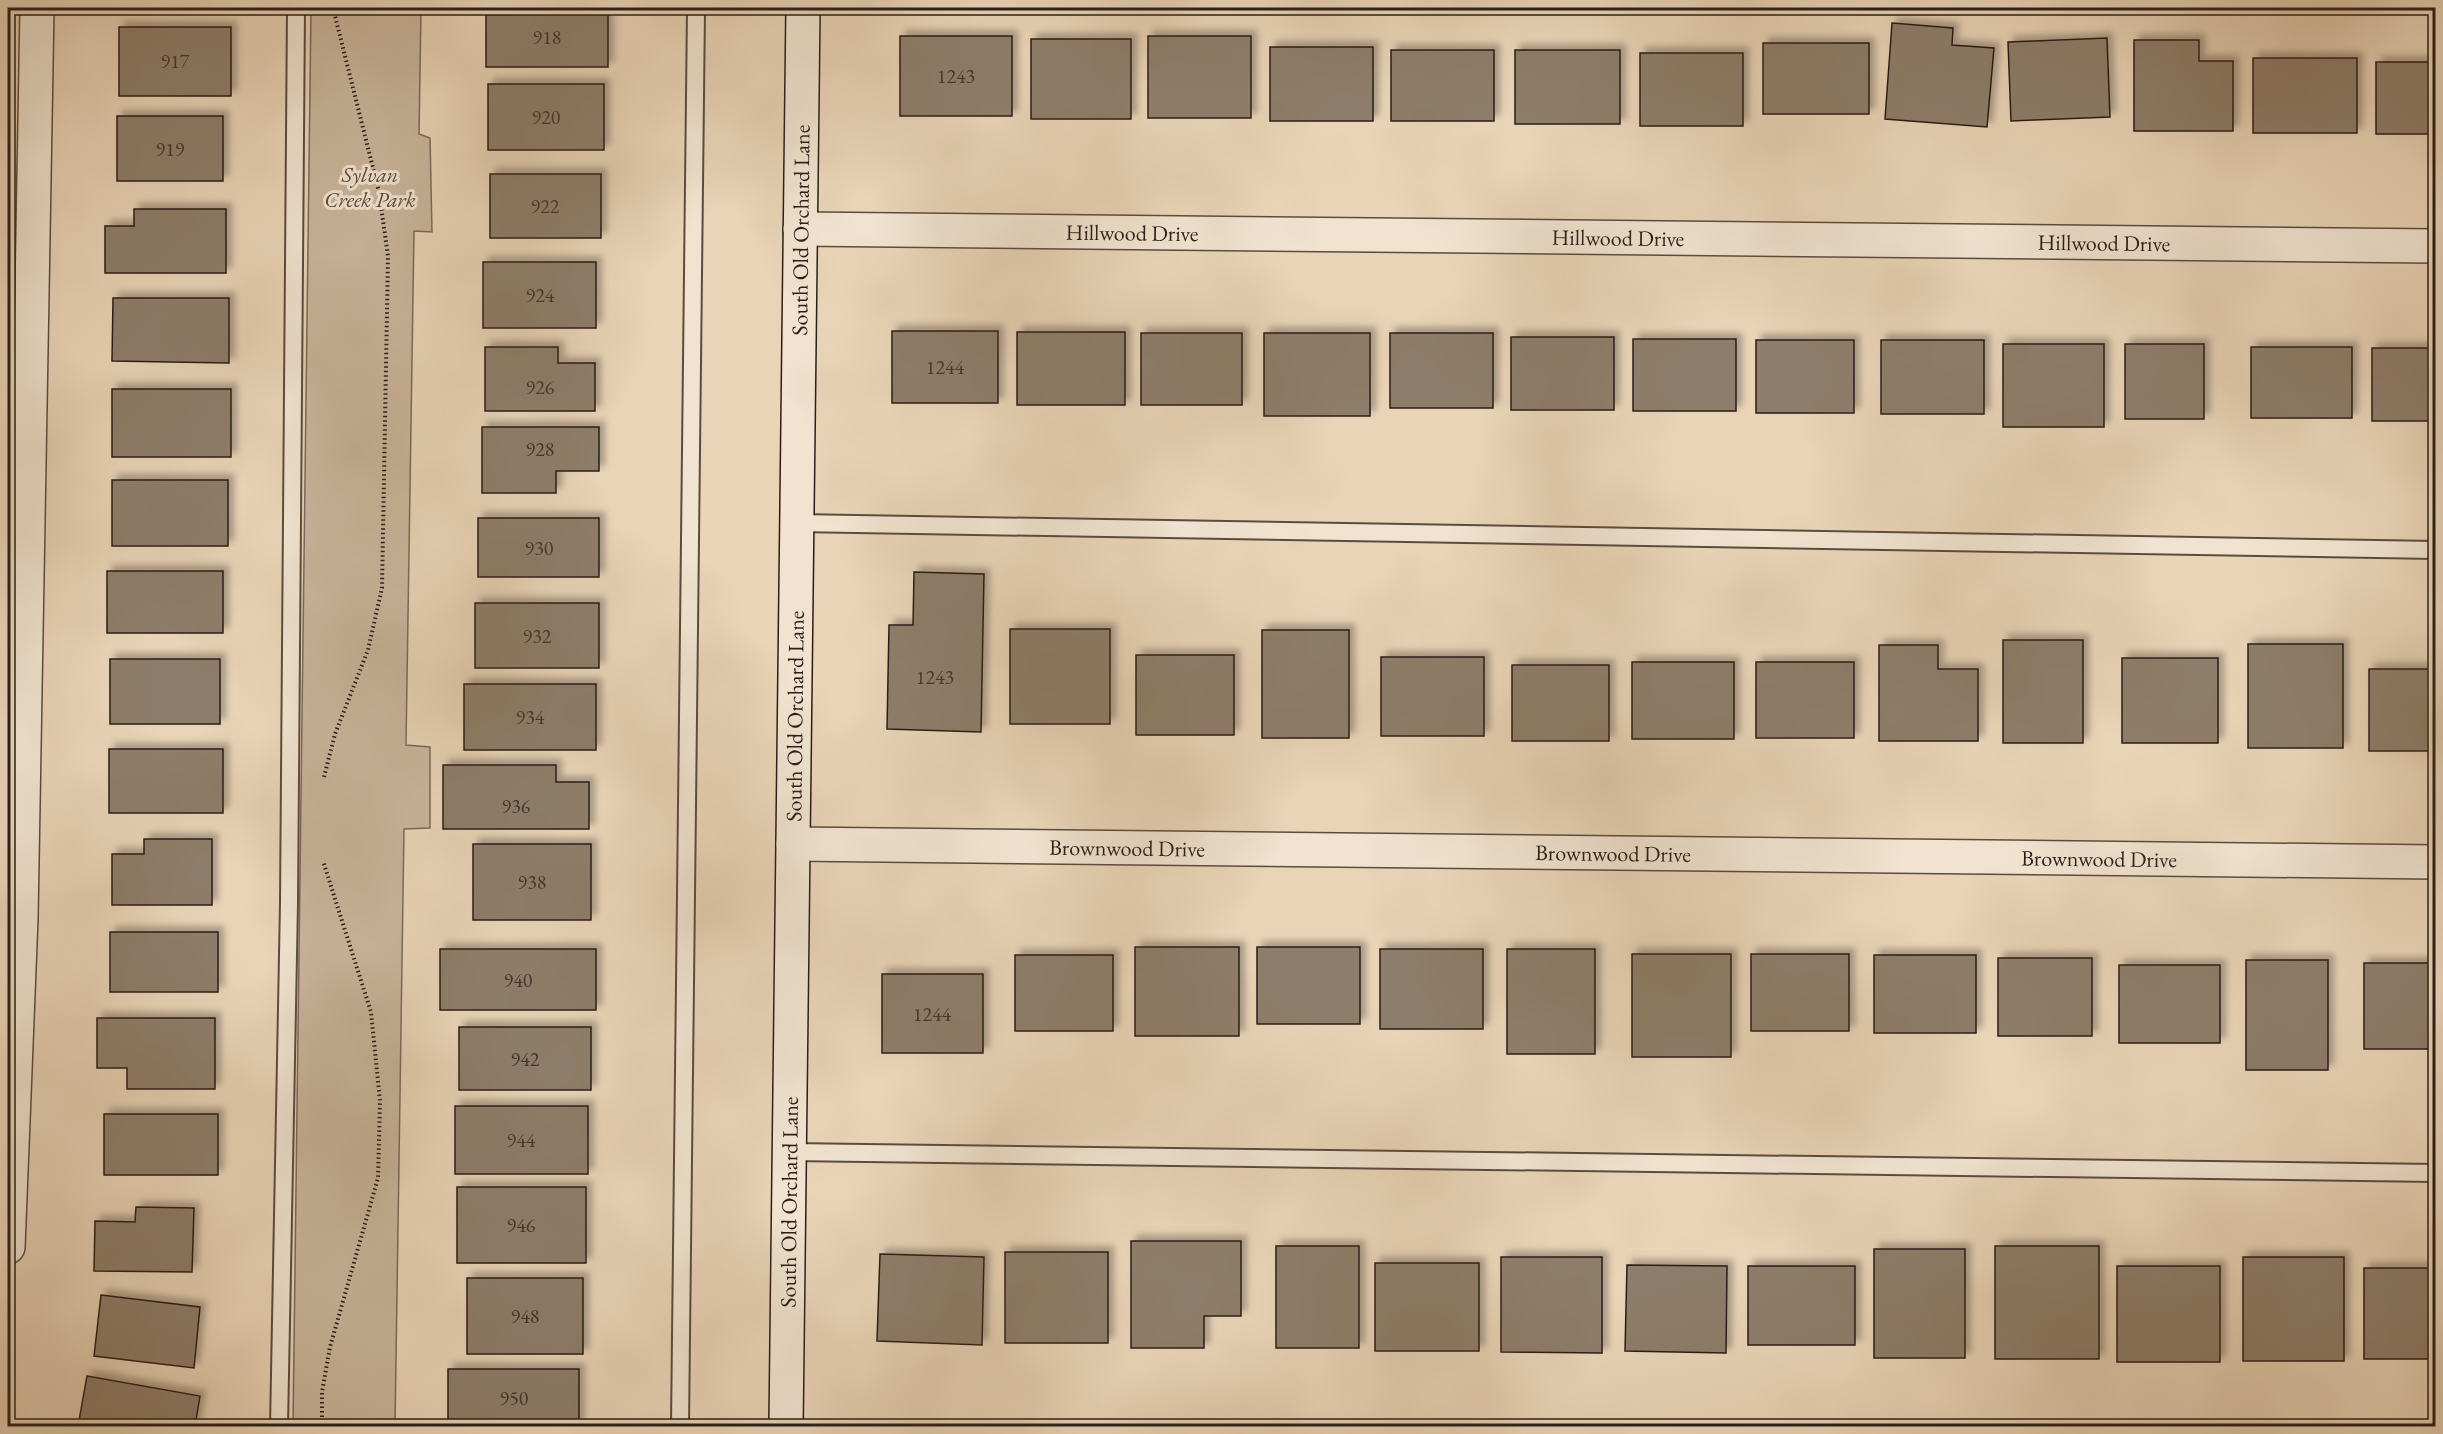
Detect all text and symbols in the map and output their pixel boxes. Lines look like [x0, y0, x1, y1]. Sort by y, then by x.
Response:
house number: 918 [533, 24, 561, 50]
house number: 917 [161, 48, 190, 74]
house number: 1243 [937, 63, 975, 89]
house number: 920 [532, 104, 561, 130]
street label: South Old Orchard Lane [785, 124, 817, 336]
house number: 919 [156, 136, 185, 162]
park label: Sylvan Creek Park [324, 160, 416, 214]
house number: 922 [531, 193, 560, 219]
street label: Hillwood Drive [1065, 218, 1199, 248]
street label: Hillwood Drive [1551, 223, 1685, 253]
street label: Hillwood Drive [2037, 228, 2171, 258]
house number: 924 [526, 282, 555, 308]
house number: 1244 [926, 354, 965, 380]
house number: 926 [526, 374, 555, 400]
house number: 928 [526, 436, 554, 462]
house number: 930 [525, 535, 554, 561]
street label: South Old Orchard Lane [779, 610, 811, 822]
house number: 932 [523, 623, 552, 649]
house number: 1243 [916, 664, 954, 690]
house number: 934 [516, 704, 545, 730]
house number: 936 [502, 793, 531, 819]
street label: Brownwood Drive [1049, 833, 1205, 864]
street label: Brownwood Drive [1535, 838, 1691, 869]
street label: Brownwood Drive [2021, 843, 2177, 874]
house number: 938 [518, 869, 546, 895]
house number: 940 [504, 967, 533, 993]
house number: 1244 [913, 1001, 952, 1027]
house number: 942 [511, 1046, 540, 1072]
street label: South Old Orchard Lane [773, 1096, 805, 1308]
house number: 944 [507, 1127, 536, 1153]
house number: 946 [507, 1212, 536, 1238]
house number: 948 [511, 1303, 539, 1329]
house number: 950 [500, 1385, 529, 1411]

